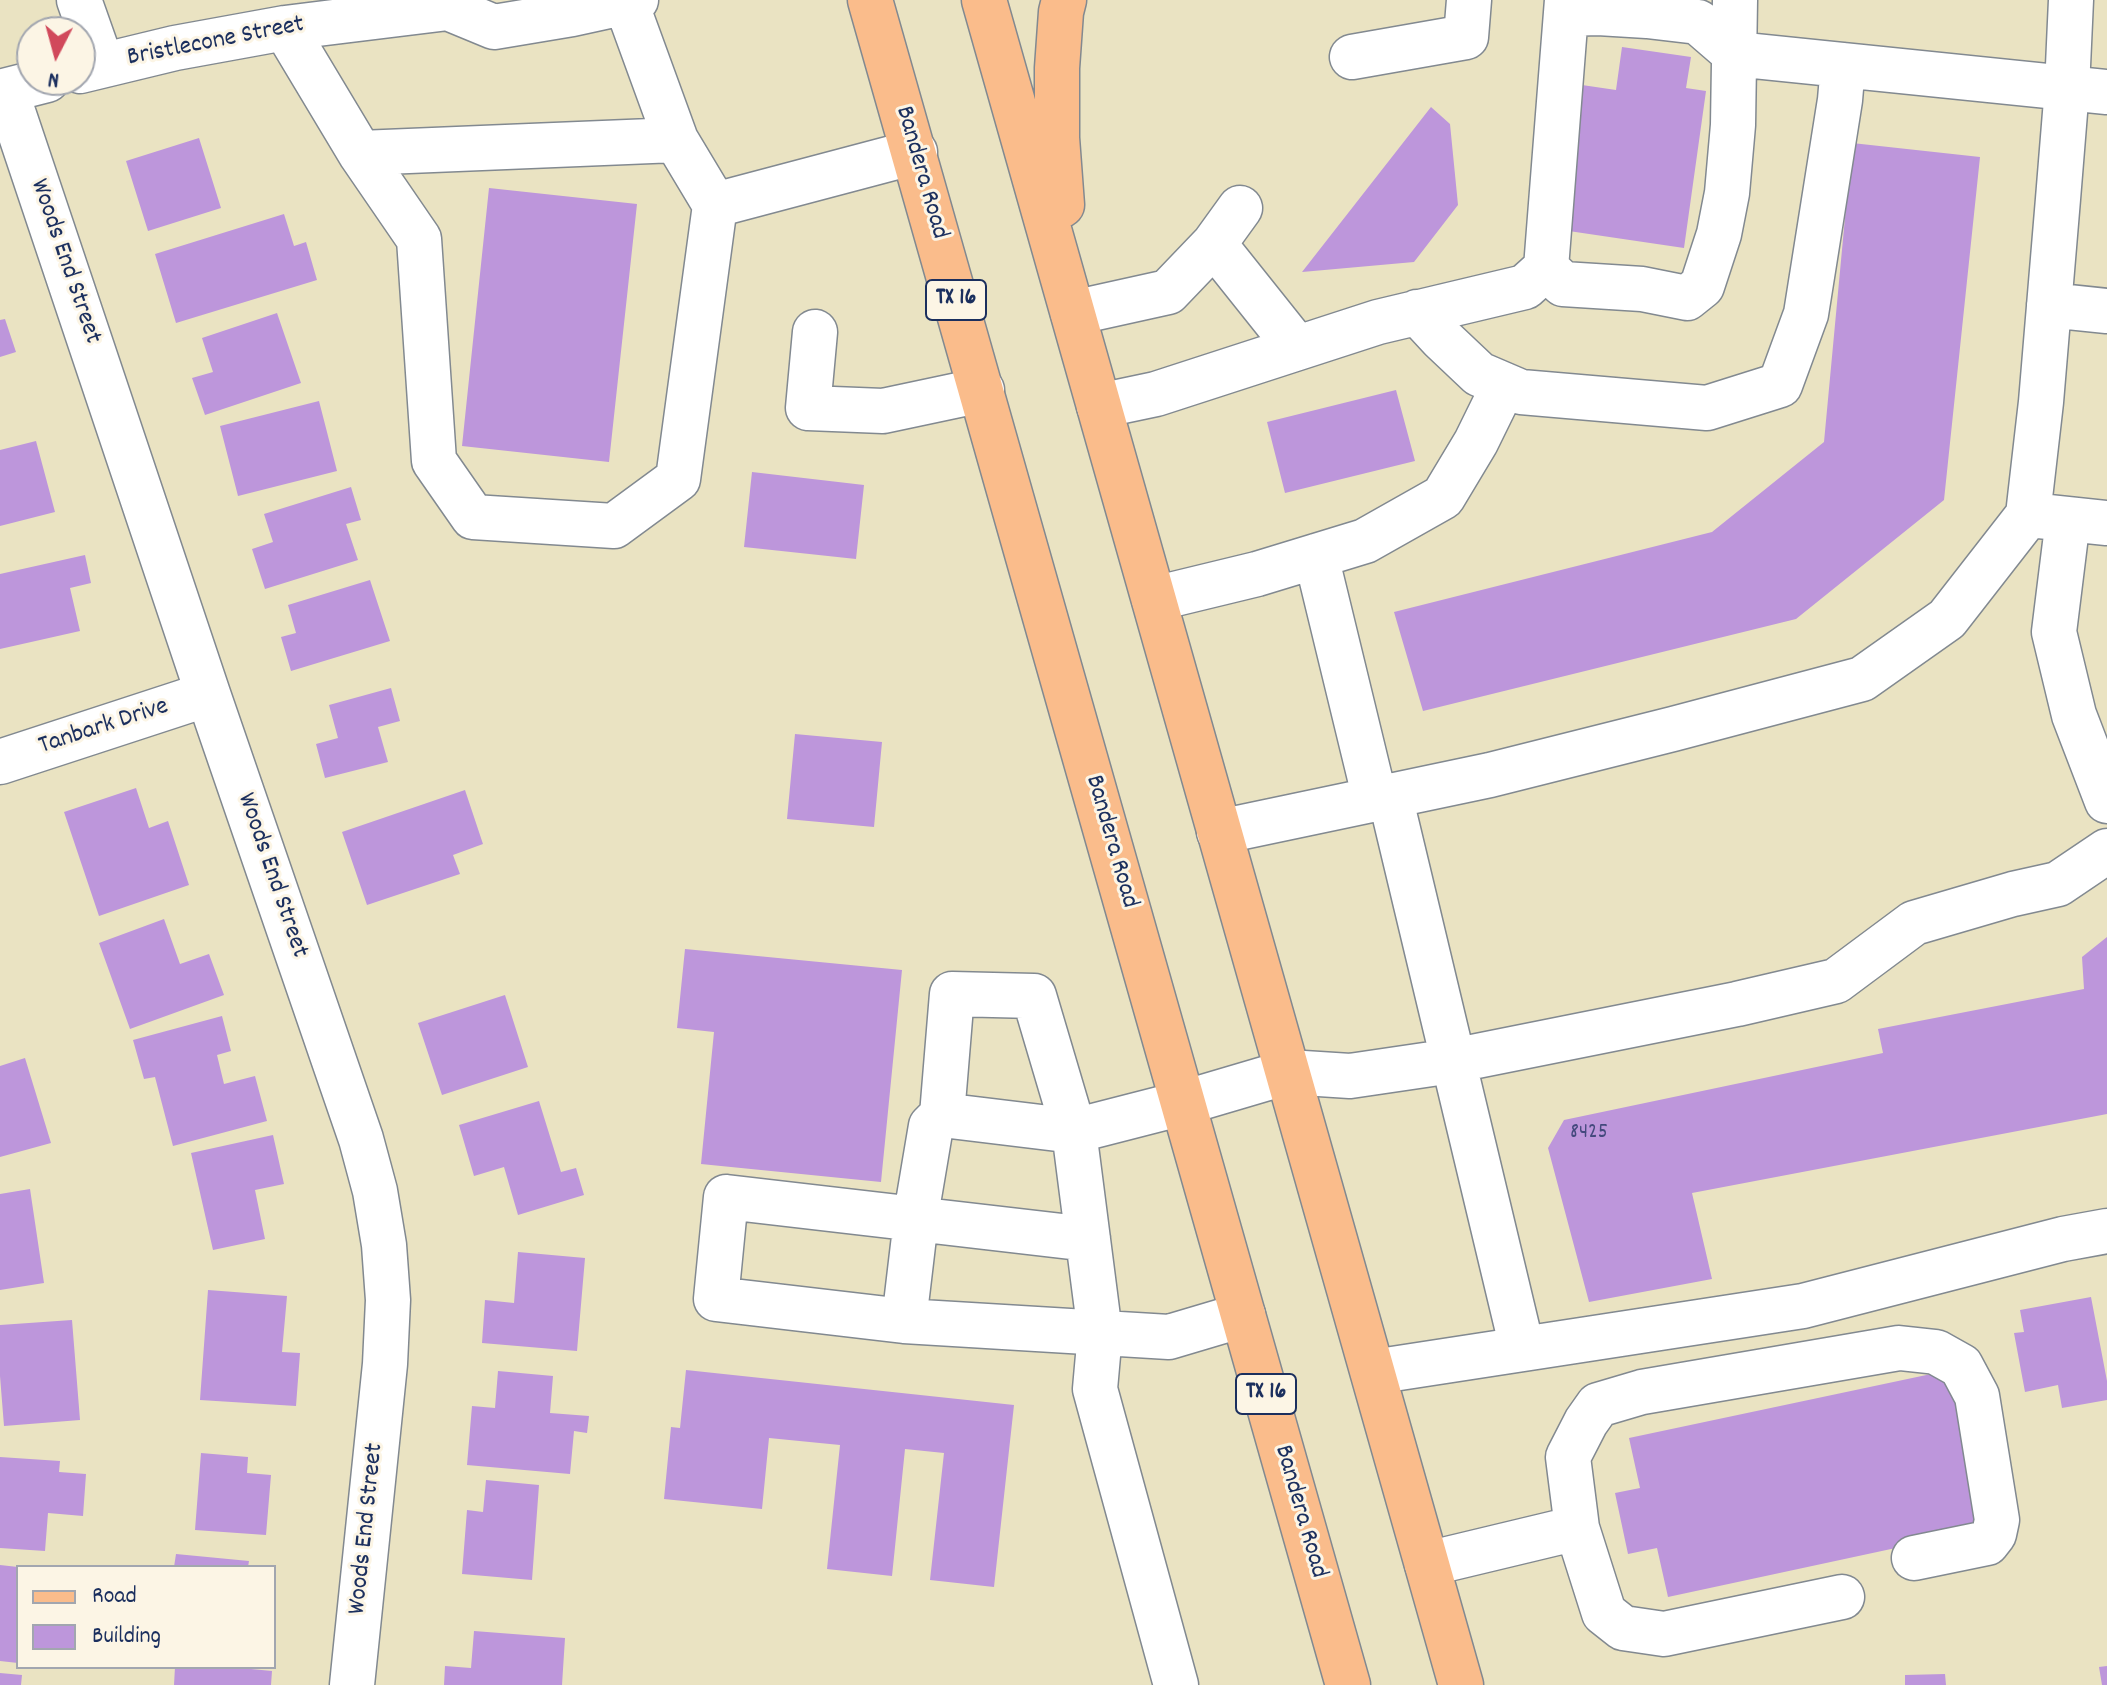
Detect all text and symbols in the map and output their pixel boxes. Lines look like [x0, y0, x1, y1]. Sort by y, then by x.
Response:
street label: Bristlecone Street [125, 11, 307, 75]
north arrow [16, 16, 96, 96]
text: N [47, 62, 61, 94]
street label: Bandera Road [886, 103, 954, 243]
street label: Woods End Street [21, 175, 107, 349]
road number: TX 16 [926, 280, 986, 320]
street label: Tanbark Drive [35, 692, 173, 764]
street label: Bandera Road [1076, 772, 1144, 912]
street label: Woods End Street [228, 789, 314, 963]
house number: 8425 [1570, 1121, 1608, 1147]
road number: TX 16 [1236, 1374, 1296, 1414]
street label: Woods End Street [343, 1442, 393, 1616]
street label: Bandera Road [1265, 1442, 1333, 1582]
legend [16, 1565, 276, 1669]
text: Road [92, 1580, 137, 1614]
text: Building [92, 1620, 161, 1654]

